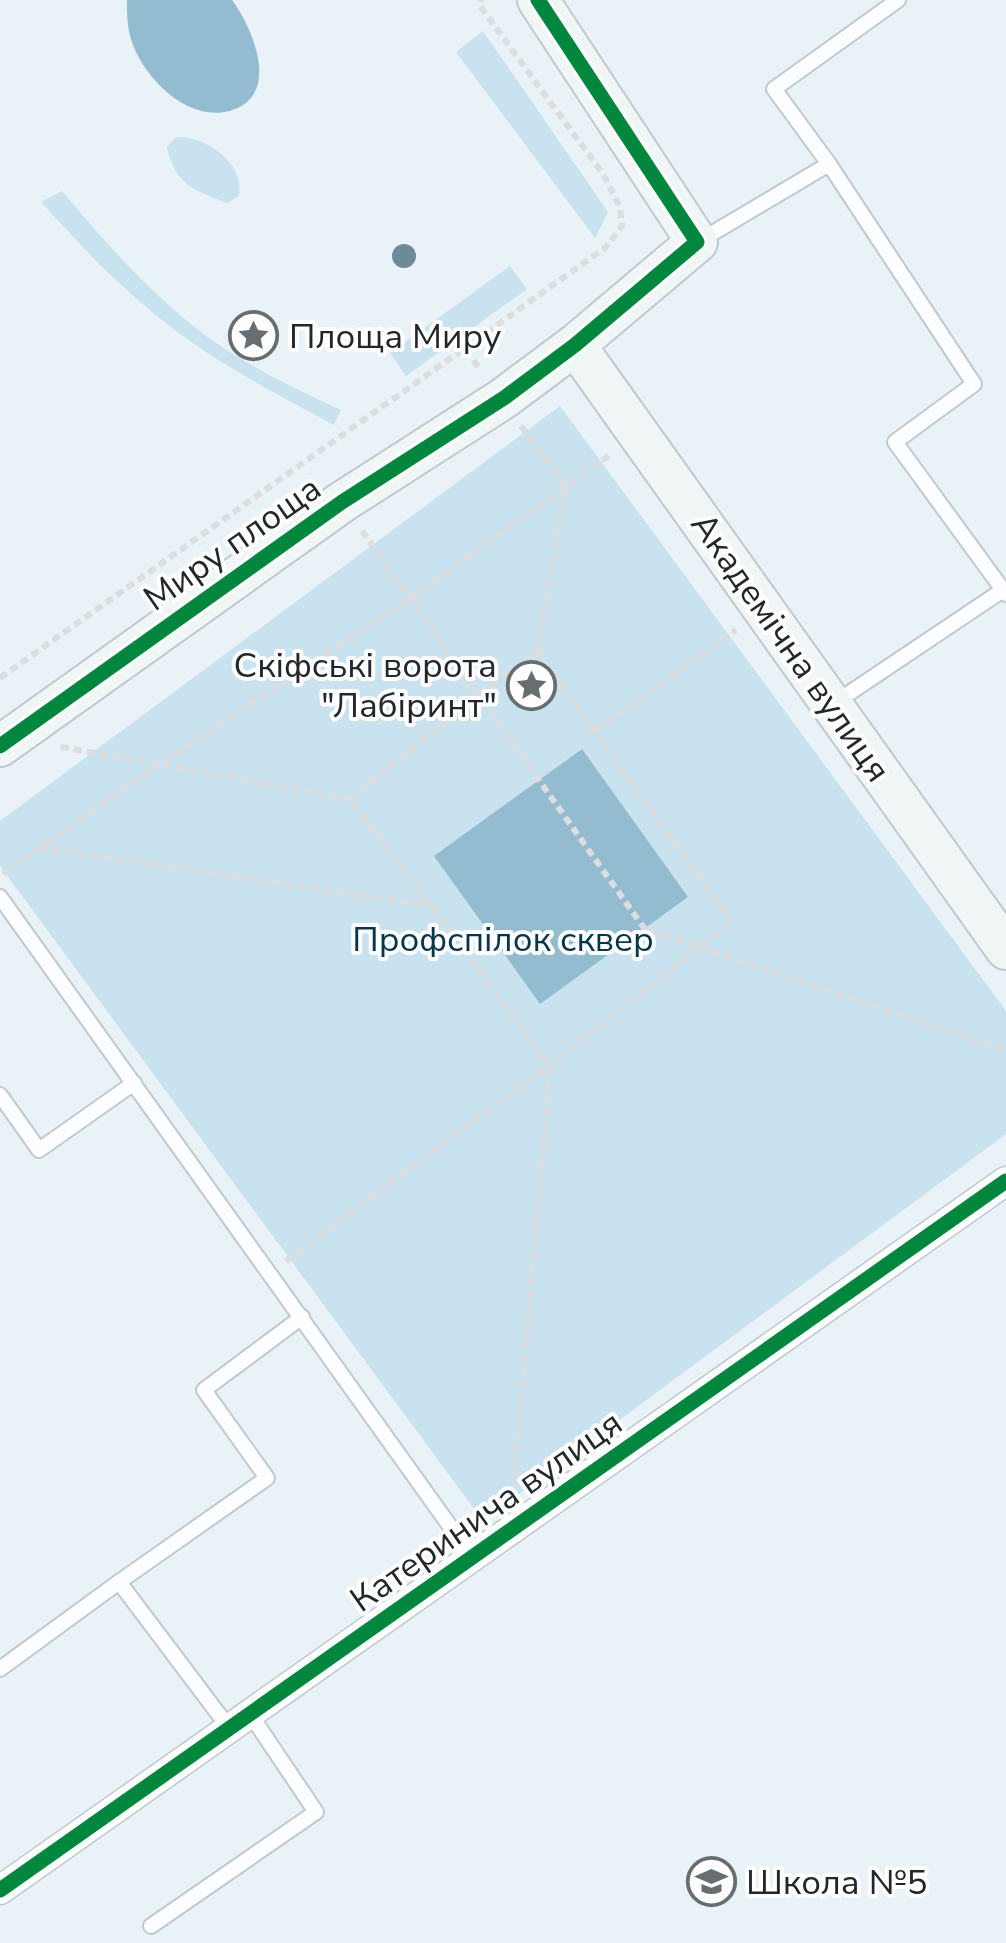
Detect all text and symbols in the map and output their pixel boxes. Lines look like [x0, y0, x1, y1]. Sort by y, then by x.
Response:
place icon: Площа Миру [228, 310, 280, 362]
place label: Площа Миру [289, 313, 501, 360]
street label: Миру площа [134, 465, 330, 622]
street label: Академічна вулиця [680, 503, 901, 791]
place label: Скіфські ворота "Лабіринт" [234, 642, 497, 729]
place icon: Скіфські ворота "Лабіринт" [506, 659, 558, 711]
park label: Профспілок сквер [352, 916, 654, 963]
street label: Катеринича вулиця [341, 1400, 632, 1623]
school or university icon: Школа №5 [685, 1856, 737, 1908]
place label: Школа №5 [746, 1859, 927, 1906]

